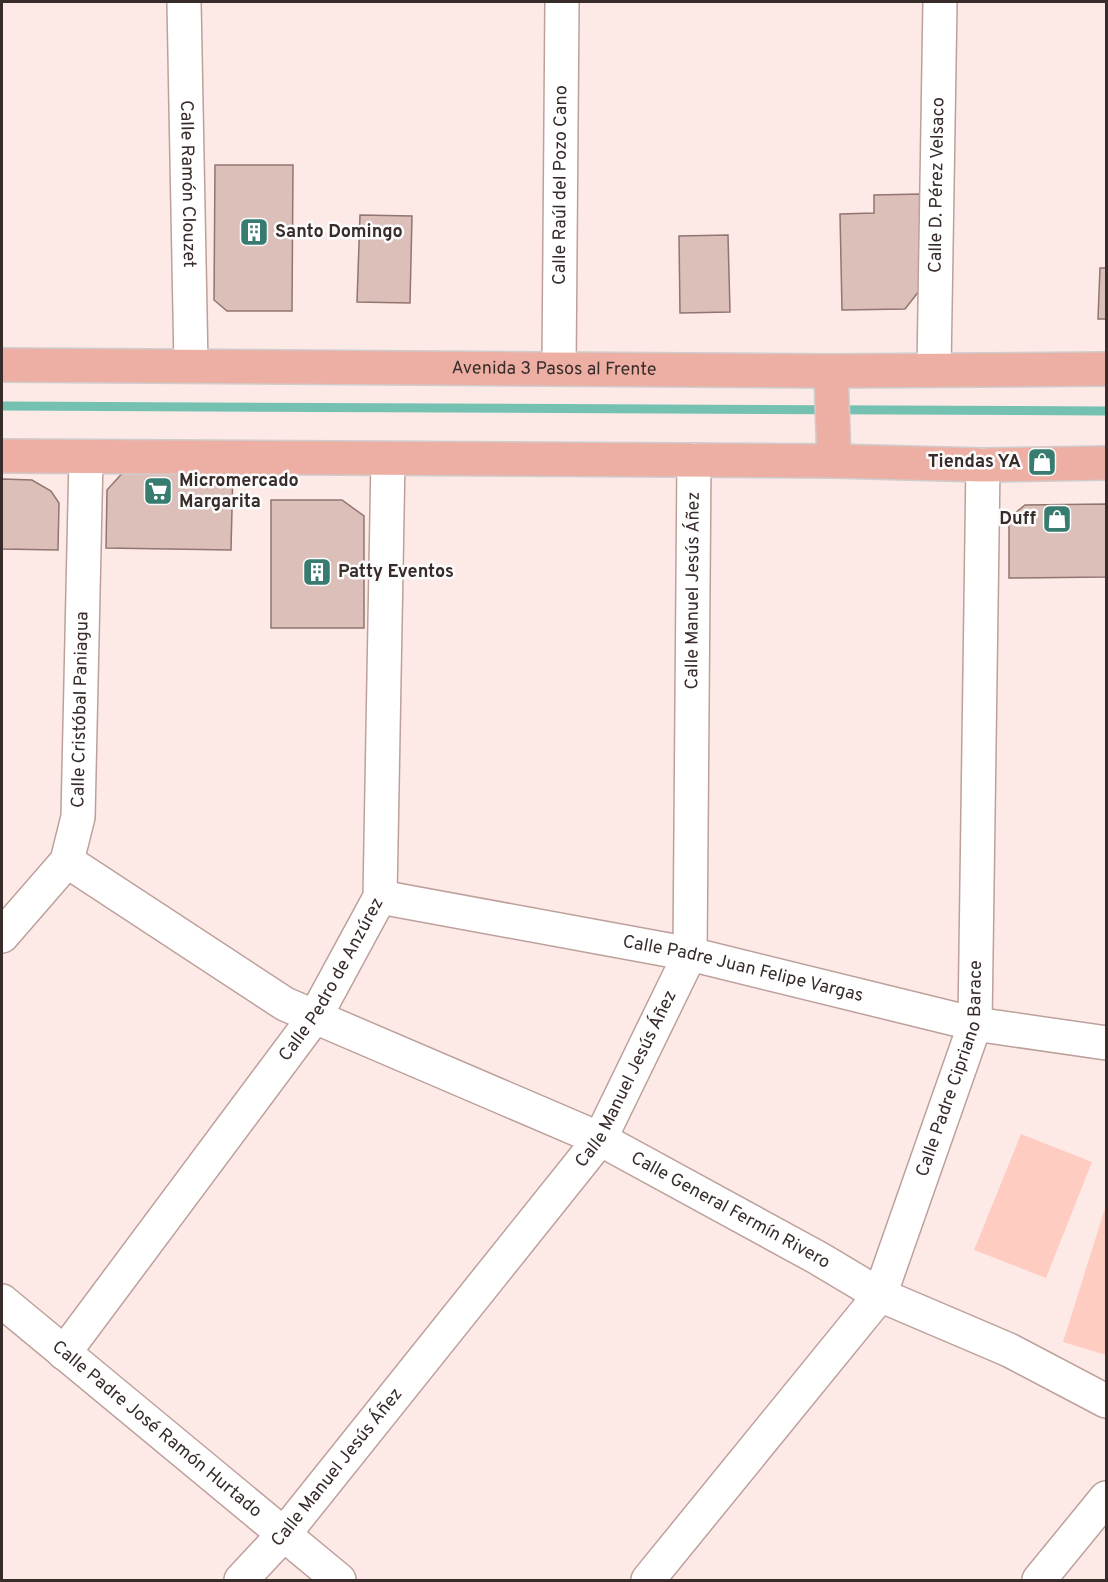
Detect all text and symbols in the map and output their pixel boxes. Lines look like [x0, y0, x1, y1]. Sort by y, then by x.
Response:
street label: Calle Raúl del Pozo Cano [548, 85, 573, 285]
street label: Calle D. Pérez Velsaco [924, 97, 950, 273]
street label: Calle Ramón Clouzet [174, 100, 201, 268]
building icon: Santo Domingo [238, 216, 270, 248]
place label: Santo Domingo [275, 221, 403, 244]
street label: Avenida 3 Pasos al Frente [451, 357, 657, 381]
shop icon: Tiendas YA [1026, 446, 1058, 478]
place label: Tiendas YA [928, 451, 1021, 474]
place label: Micromercado Margarita [179, 470, 299, 514]
supermarket icon: Micromercado Margarita [142, 475, 174, 507]
street label: Calle Manuel Jesús Áñez [680, 492, 705, 689]
shop icon: Duff [1041, 503, 1073, 535]
place label: Duff [999, 508, 1036, 531]
building icon: Patty Eventos [301, 556, 333, 588]
place label: Patty Eventos [338, 561, 454, 584]
street label: Calle Cristóbal Paniagua [67, 611, 94, 808]
street label: Calle Pedro de Anzúrez [274, 894, 389, 1066]
street label: Calle Padre Juan Felipe Vargas [621, 930, 866, 1008]
street label: Calle Padre Cipriano Barace [911, 960, 987, 1180]
street label: Calle Manuel Jesús Áñez [570, 986, 682, 1172]
street label: Calle General Fermín Rivero [627, 1146, 834, 1274]
street label: Calle Padre José Ramón Hurtado [47, 1336, 267, 1523]
street label: Calle Manuel Jesús Áñez [266, 1383, 408, 1552]

